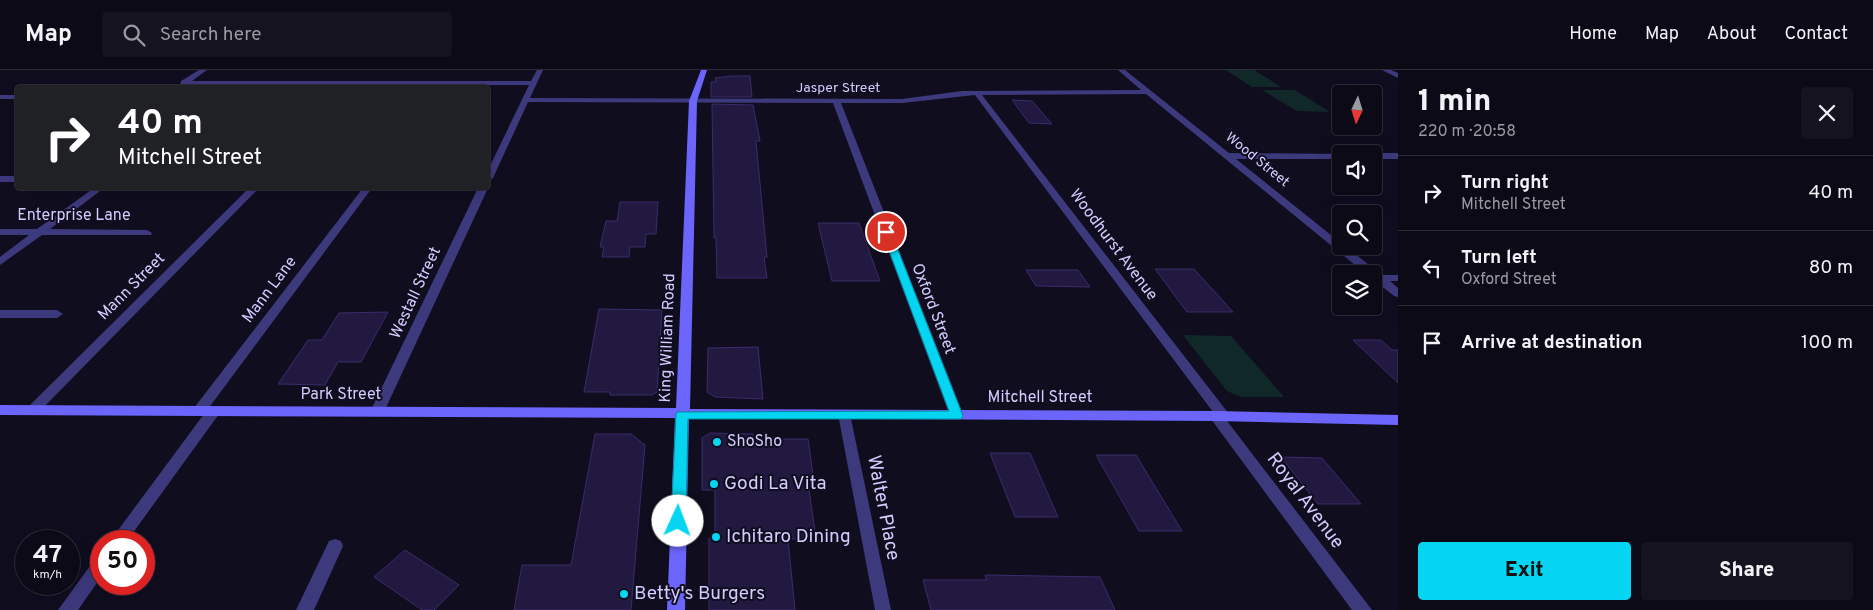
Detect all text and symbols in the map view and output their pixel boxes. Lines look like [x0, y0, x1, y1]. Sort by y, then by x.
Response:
search box [102, 12, 452, 57]
text: Map [25, 20, 72, 50]
icon: search [120, 21, 148, 49]
text: Search here [160, 23, 261, 47]
text: Home [1569, 23, 1617, 46]
text: Map [1645, 23, 1679, 46]
text: About [1707, 23, 1756, 46]
text: Contact [1784, 23, 1848, 46]
street label: Jasper Street [796, 80, 880, 97]
text: 1 min [1418, 84, 1491, 121]
north arrow [1332, 85, 1382, 135]
map controls [1332, 85, 1382, 315]
button: close [1801, 87, 1853, 139]
text: 40 m [118, 102, 203, 146]
icon: right [35, 105, 100, 170]
text: 220 m · 20:58 [1418, 122, 1516, 142]
street label: Wood Street [1222, 129, 1292, 191]
text: Mitchell Street [118, 145, 262, 172]
button: sound [1332, 145, 1382, 195]
text: Turn right [1461, 171, 1549, 195]
icon: right [1418, 179, 1446, 207]
text: 40 m [1808, 181, 1853, 205]
street label: Woodhurst Avenue [1064, 185, 1162, 305]
text: Mitchell Street [1461, 195, 1566, 215]
button: search [1332, 205, 1382, 255]
street label: Enterprise Lane [17, 206, 131, 226]
pin [865, 211, 907, 253]
icon: arrive [872, 218, 900, 246]
street label: Westall Street [386, 244, 446, 342]
text: Turn left [1461, 246, 1537, 270]
street label: Mann Street [94, 249, 170, 325]
street label: Mann Lane [238, 253, 302, 327]
icon: left [1418, 254, 1446, 282]
text: 80 m [1809, 256, 1853, 280]
street label: Oxford Street [907, 261, 959, 357]
button: layers [1332, 265, 1382, 315]
text: Oxford Street [1461, 270, 1557, 290]
street label: King William Road [656, 273, 680, 403]
icon: arrive [1418, 329, 1446, 357]
text: Arrive at destination [1461, 331, 1642, 355]
text: 100 m [1801, 331, 1853, 355]
street label: Park Street [301, 385, 381, 405]
street label: Mitchell Street [988, 388, 1092, 408]
place label: ShoSho [727, 432, 782, 452]
marker: ShoSho [711, 436, 723, 448]
street label: Royal Avenue [1261, 448, 1349, 554]
street label: Walter Place [861, 453, 905, 563]
place label: Godi La Vita [724, 472, 826, 496]
marker: Godi La Vita [708, 478, 720, 490]
position arrow [651, 494, 703, 546]
place label: Ichitaro Dining [726, 525, 851, 549]
speed limit sign: 50 [90, 530, 155, 595]
marker: Ichitaro Dining [710, 531, 722, 543]
text: 47 [33, 540, 62, 572]
button: Exit [1418, 542, 1631, 600]
button: Share [1641, 542, 1853, 600]
text: km/h [33, 567, 62, 583]
place label: Betty's Burgers [634, 582, 765, 606]
marker: Betty's Burgers [618, 588, 630, 600]

